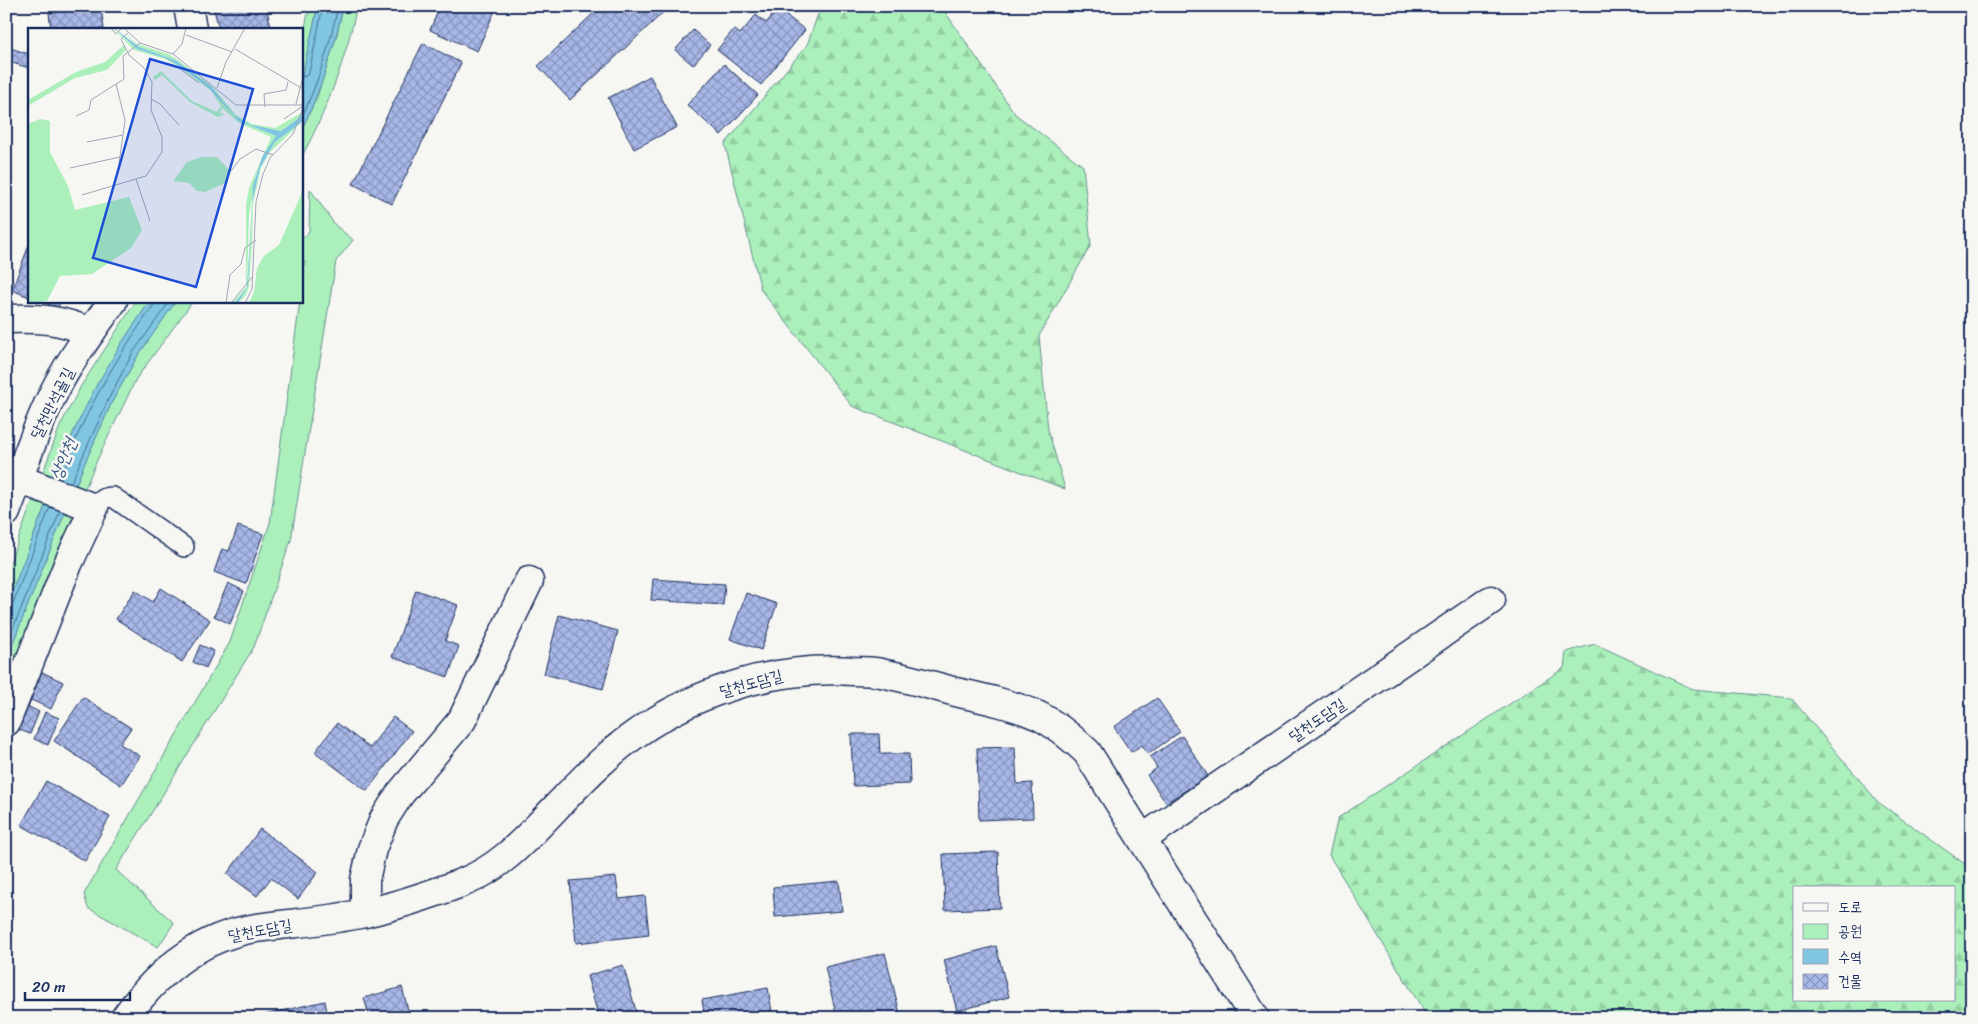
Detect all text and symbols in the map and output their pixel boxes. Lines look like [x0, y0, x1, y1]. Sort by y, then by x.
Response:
inset map [28, 28, 302, 302]
street label: 달천만석골길 [22, 362, 83, 444]
water label: 상안천 [40, 431, 87, 485]
street label: 달천도담길 [716, 661, 786, 705]
street label: 달천도담길 [1282, 690, 1352, 750]
legend [1793, 886, 1956, 1002]
text: 도로 [1838, 894, 1862, 920]
street label: 달천도담길 [226, 910, 294, 950]
text: 공원 [1838, 918, 1862, 944]
text: 수역 [1838, 944, 1862, 970]
text: 건물 [1838, 968, 1862, 994]
scale bar [25, 969, 130, 1001]
text: 20 m [32, 974, 66, 1000]

